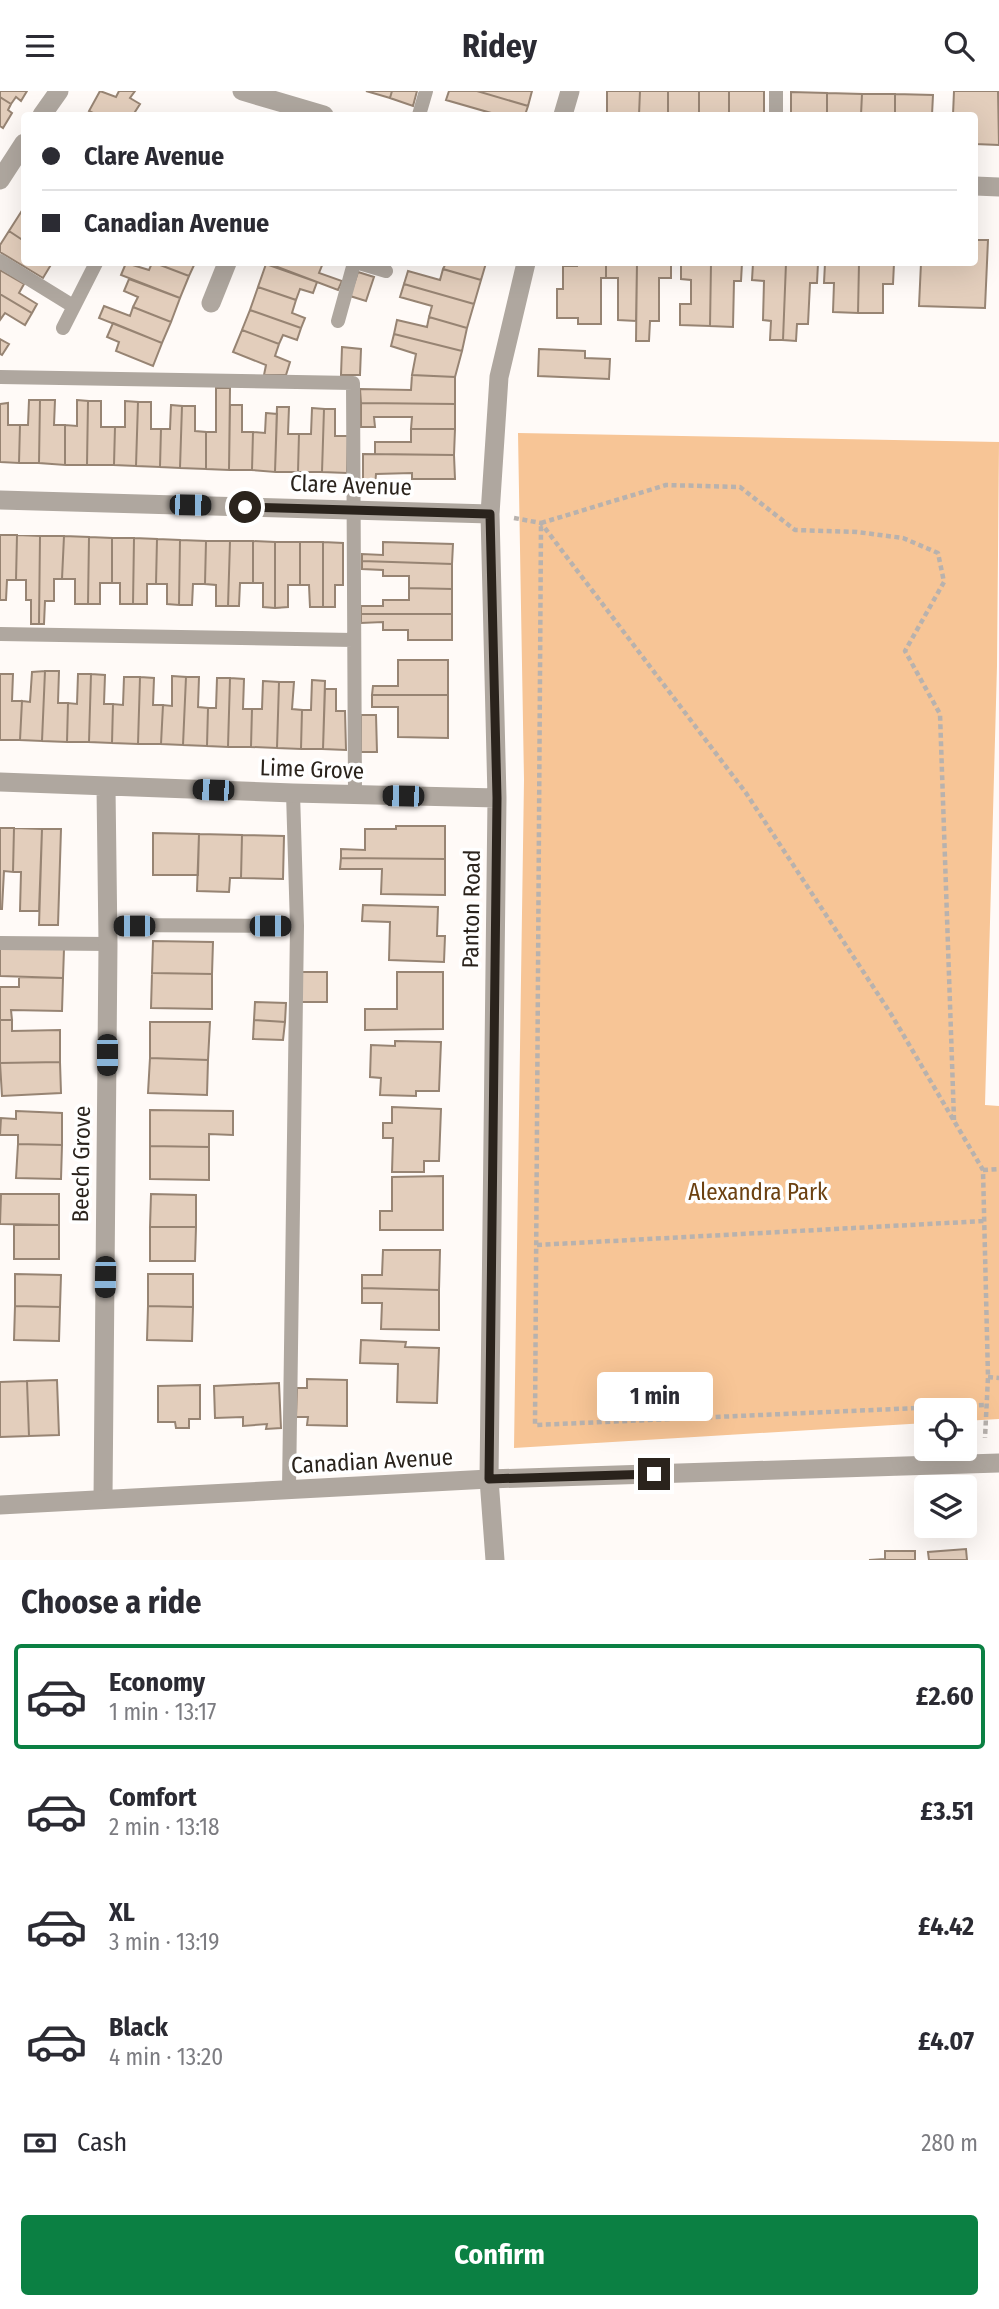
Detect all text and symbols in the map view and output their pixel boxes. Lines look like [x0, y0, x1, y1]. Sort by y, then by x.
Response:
icon: menu [21, 27, 59, 65]
text: Ridey [462, 27, 537, 65]
icon: search [940, 27, 978, 65]
text: Clare Avenue [84, 141, 224, 172]
text: Canadian Avenue [84, 208, 269, 239]
street label: Clare Avenue [290, 469, 412, 501]
route start [229, 491, 261, 523]
car [169, 494, 212, 516]
street label: Lime Grove [259, 753, 365, 785]
car [192, 779, 235, 801]
car [382, 785, 425, 807]
street label: Panton Road [456, 849, 486, 969]
car [114, 916, 156, 937]
car [250, 916, 292, 937]
car [97, 1034, 118, 1076]
street label: Beech Grove [66, 1105, 96, 1223]
park label: Alexandra Park [688, 1178, 828, 1206]
car [95, 1256, 116, 1298]
callout: 1 min [596, 1373, 712, 1421]
text: 1 min [630, 1382, 680, 1410]
map controls [914, 1398, 977, 1538]
button: locate [914, 1398, 977, 1461]
street label: Canadian Avenue [290, 1443, 454, 1479]
route end [638, 1458, 670, 1490]
button: layers [914, 1475, 977, 1538]
text: Choose a ride [21, 1583, 202, 1621]
icon: car [25, 1665, 88, 1728]
text: Economy [109, 1667, 205, 1698]
text: £2.60 [916, 1681, 974, 1712]
text: 1 min · 13:17 [109, 1698, 216, 1726]
icon: car [25, 1780, 88, 1843]
text: Comfort [109, 1782, 197, 1813]
text: £3.51 [920, 1796, 974, 1827]
text: 2 min · 13:18 [109, 1813, 220, 1841]
icon: car [25, 1895, 88, 1958]
text: XL [109, 1897, 135, 1928]
text: £4.42 [918, 1911, 974, 1942]
text: 3 min · 13:19 [109, 1928, 220, 1956]
icon: car [25, 2010, 88, 2073]
text: Black [109, 2012, 168, 2043]
text: £4.07 [918, 2026, 974, 2057]
text: 4 min · 13:20 [109, 2043, 223, 2071]
icon: cash [21, 2124, 59, 2162]
text: Cash [77, 2127, 127, 2158]
text: 280 m [921, 2129, 978, 2157]
button: Confirm [21, 2215, 978, 2295]

